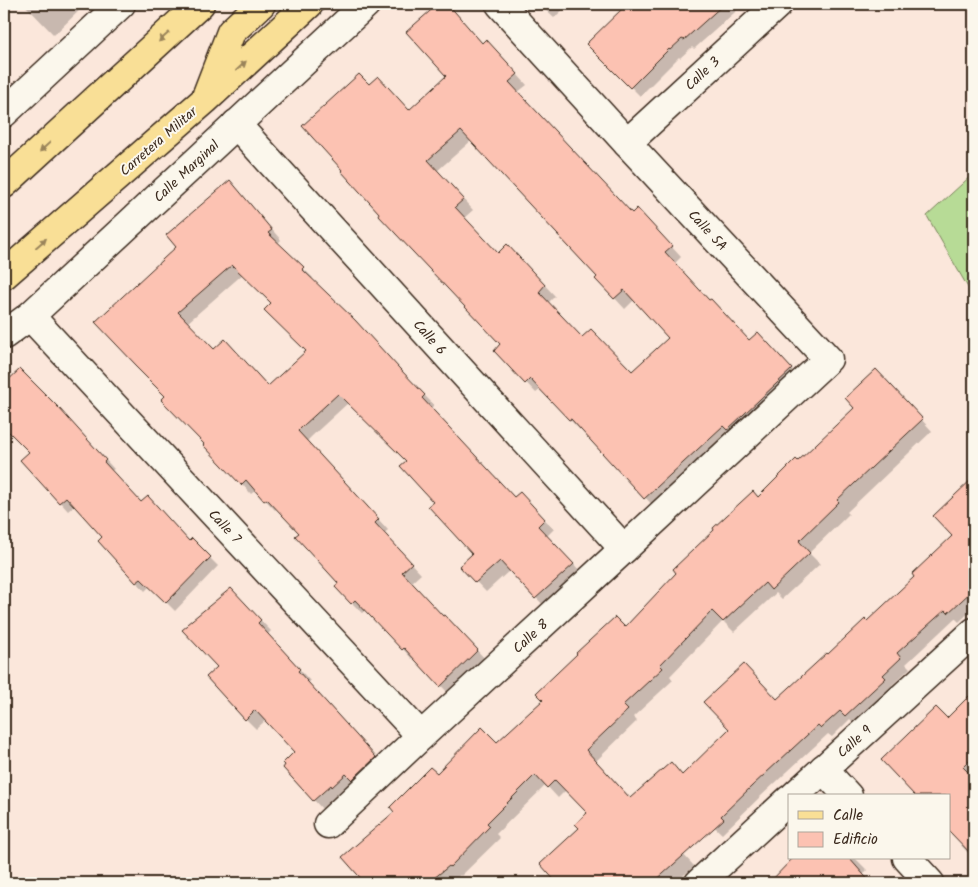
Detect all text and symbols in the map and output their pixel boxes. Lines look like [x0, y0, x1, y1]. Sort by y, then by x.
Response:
one-way arrow [158, 31, 171, 42]
street label: Calle 3 [680, 51, 725, 96]
one-way arrow [235, 60, 247, 72]
street label: Carretera Militar [115, 101, 203, 182]
street label: Calle Marginal [149, 135, 225, 208]
one-way arrow [39, 141, 51, 153]
street label: Calle 5A [682, 205, 732, 256]
one-way arrow [34, 237, 46, 249]
street label: Calle 6 [407, 315, 451, 360]
street label: Calle 7 [203, 504, 246, 549]
street label: Calle 8 [508, 614, 554, 659]
street label: Calle 9 [832, 720, 877, 763]
legend [788, 794, 950, 860]
text: Calle [833, 804, 863, 828]
text: Edificio [833, 828, 878, 852]

